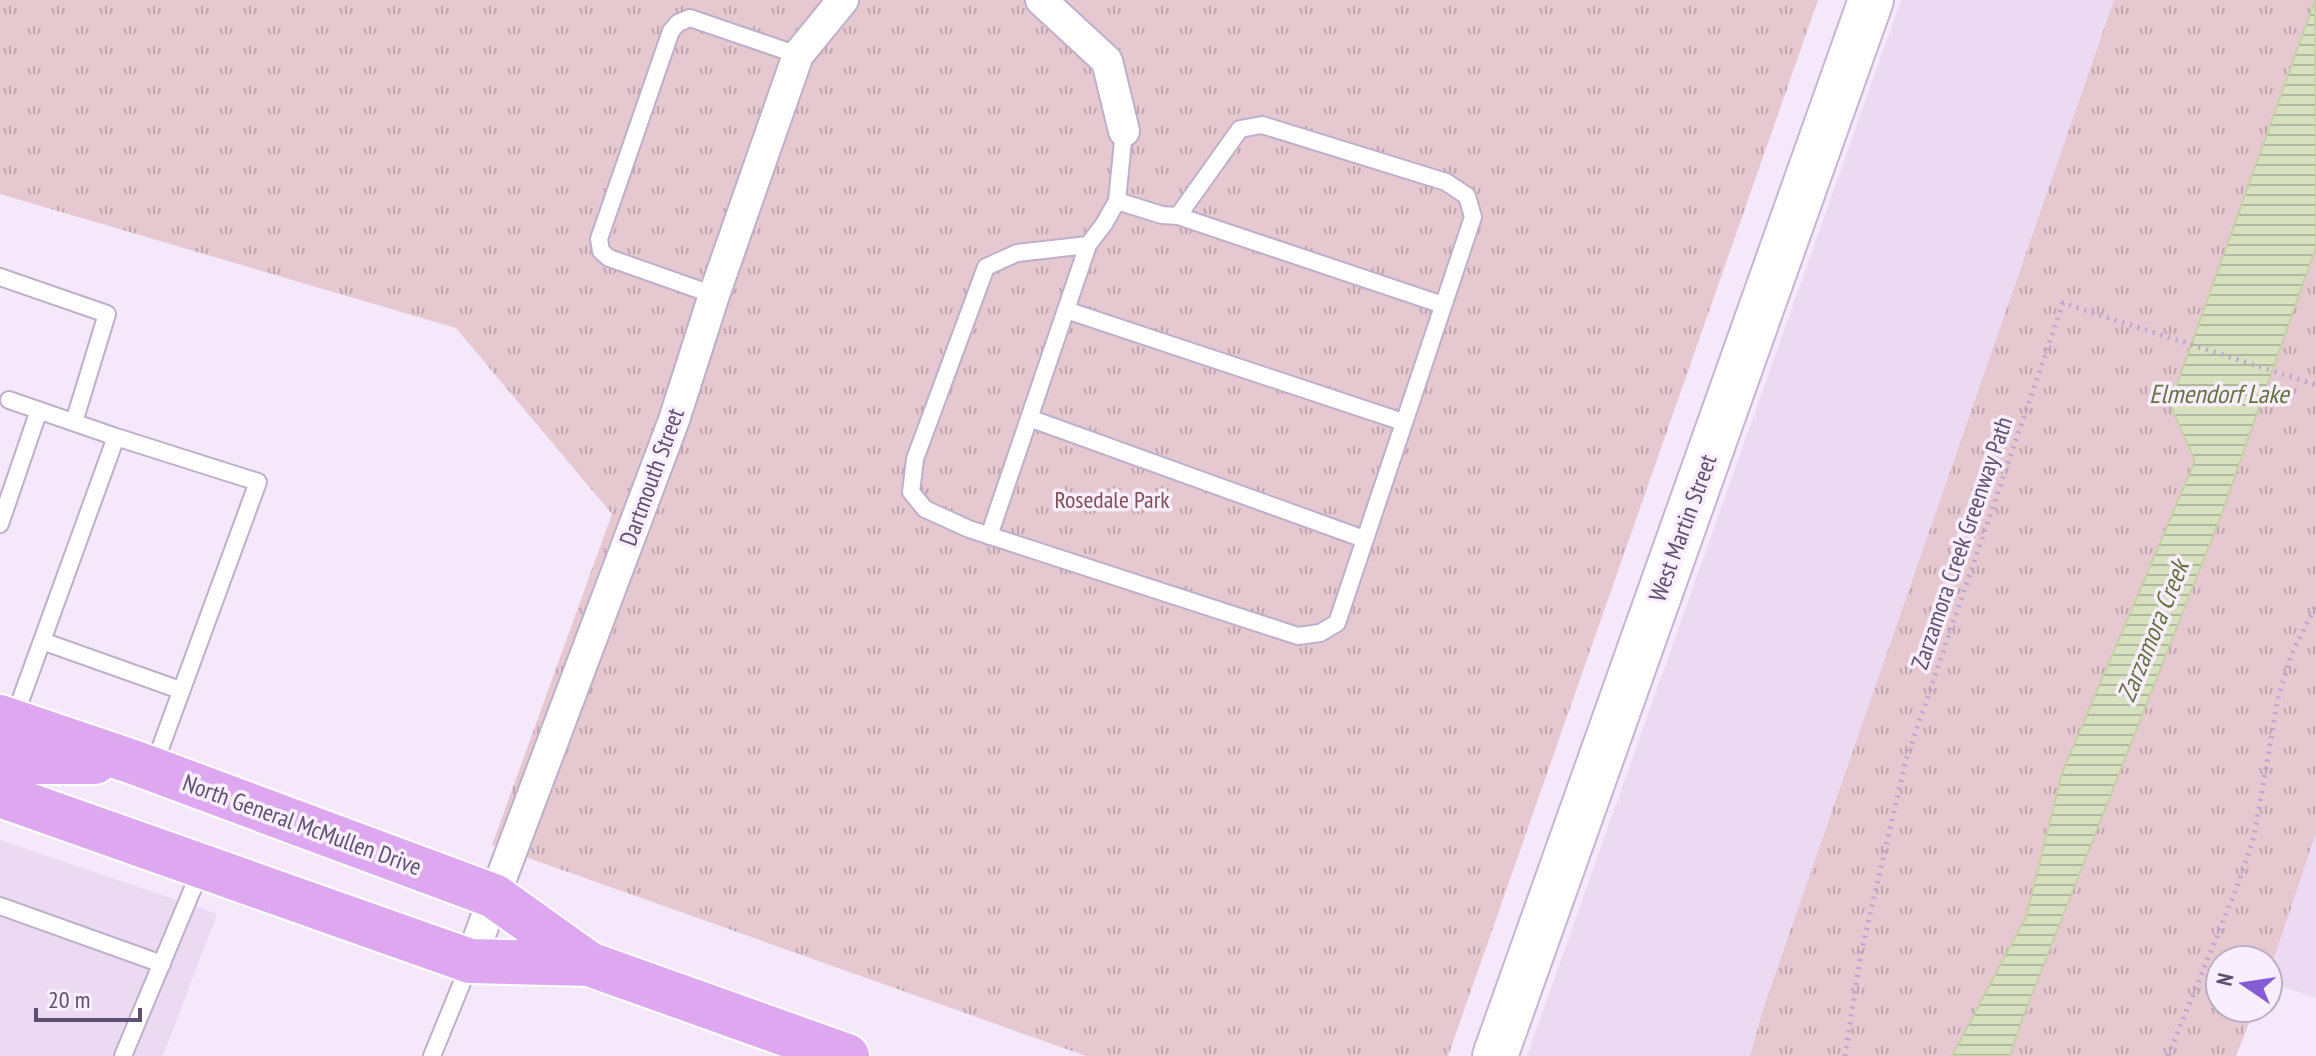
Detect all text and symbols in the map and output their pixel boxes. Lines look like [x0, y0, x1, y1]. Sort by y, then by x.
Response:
water label: Elmendorf Lake [2149, 377, 2291, 410]
street label: Dartmouth Street [612, 403, 691, 550]
street label: Zarzamora Creek Greenway Path [1904, 412, 2019, 673]
street label: West Martin Street [1642, 450, 1724, 606]
park label: Rosedale Park [1054, 484, 1170, 515]
water label: Zarzamora Creek [2109, 553, 2197, 706]
street label: North General McMullen Drive [179, 767, 426, 882]
north arrow [2204, 944, 2284, 1024]
text: N [2210, 971, 2239, 988]
scale bar [36, 972, 140, 1022]
text: 20 m [48, 984, 90, 1015]

